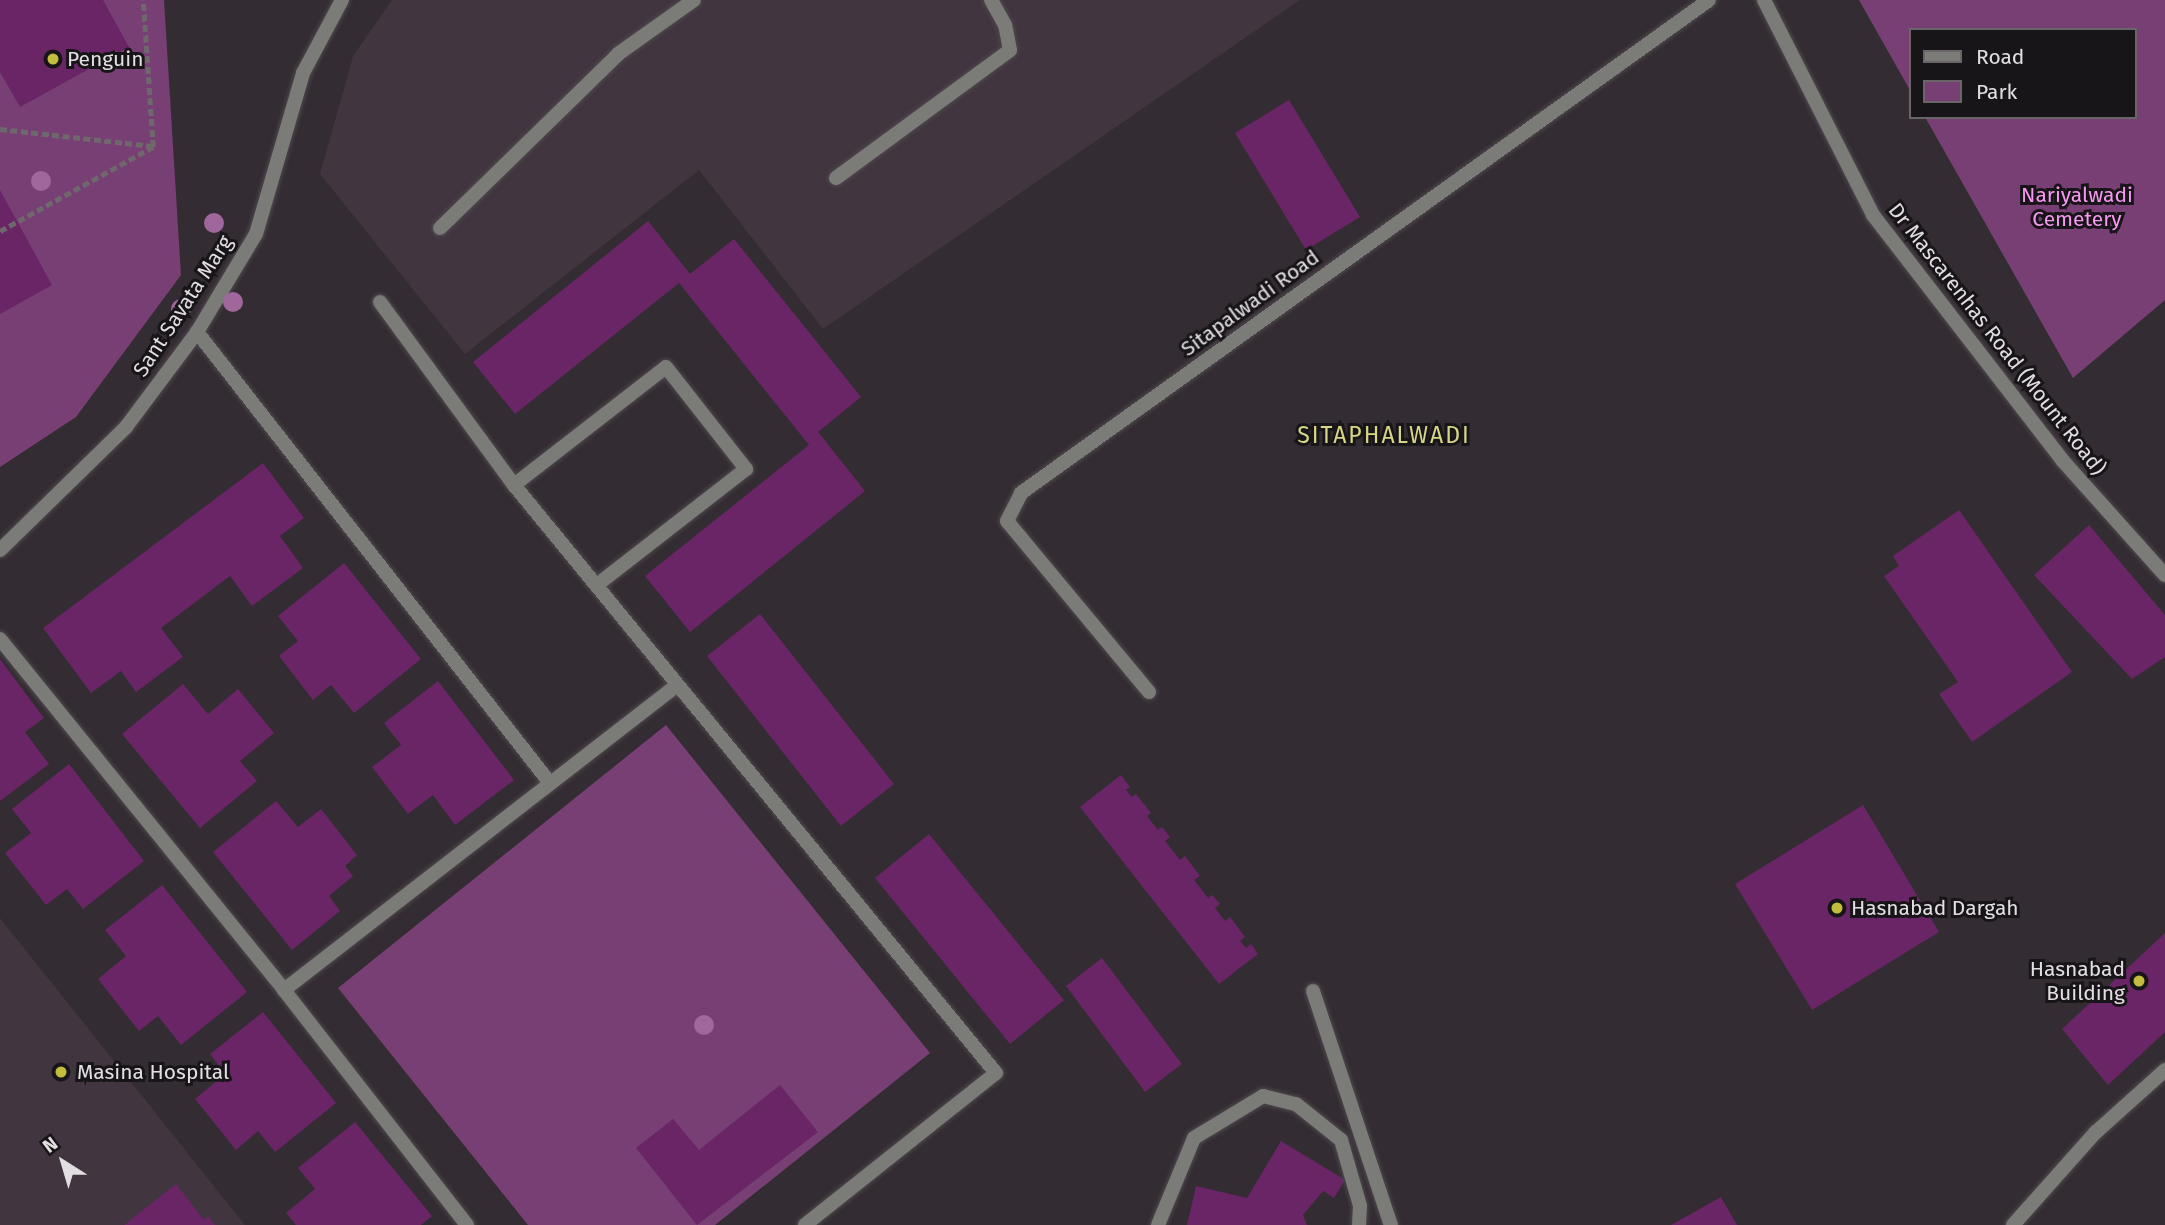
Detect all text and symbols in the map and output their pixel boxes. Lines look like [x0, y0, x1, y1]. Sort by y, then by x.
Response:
legend [1910, 28, 2137, 119]
text: Road [1976, 44, 2024, 70]
place label: Penguin [67, 46, 143, 72]
marker: Penguin [45, 51, 61, 67]
text: Park [1976, 79, 2017, 105]
park label: Nariyalwadi Cemetery [2021, 182, 2133, 232]
street label: Dr Mascarenhas Road (Mount Road) [1883, 198, 2111, 480]
street label: Sant Savata Marg [128, 231, 238, 381]
street label: Sitapalwadi Road [1176, 244, 1324, 362]
district label: SITAPHALWADI [1299, 421, 1469, 449]
place label: Hasnabad Dargah [1851, 895, 2019, 921]
marker: Hasnabad Dargah [1829, 900, 1845, 916]
place label: Hasnabad Building [2030, 956, 2125, 1006]
marker: Hasnabad Building [2131, 973, 2147, 989]
place label: Masina Hospital [77, 1059, 229, 1085]
marker: Masina Hospital [51, 1062, 71, 1082]
north arrow [28, 1127, 98, 1197]
text: N [38, 1132, 62, 1158]

